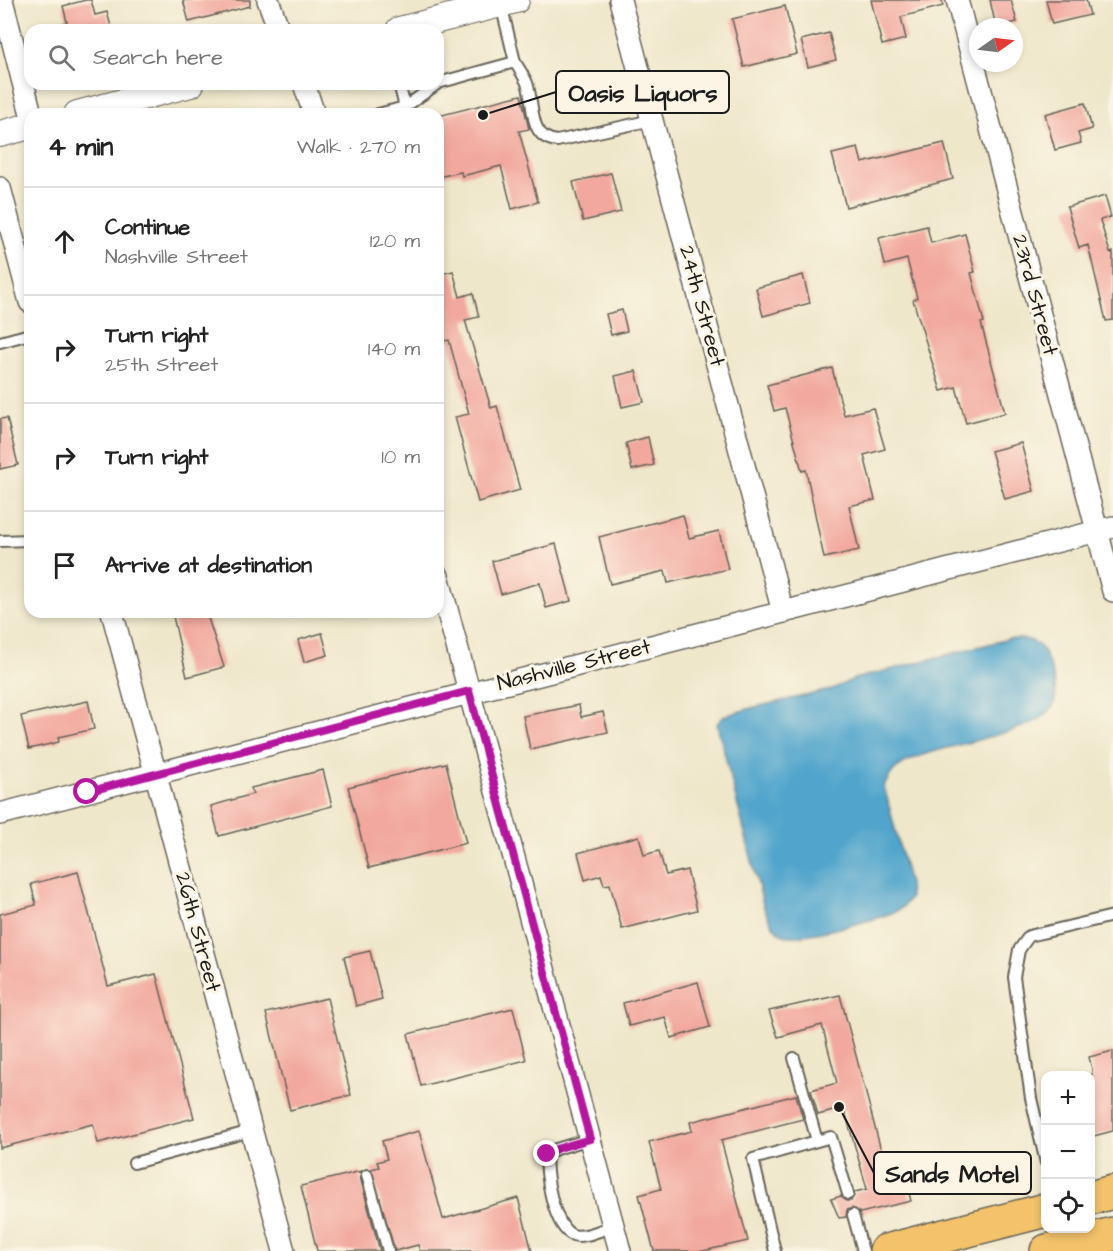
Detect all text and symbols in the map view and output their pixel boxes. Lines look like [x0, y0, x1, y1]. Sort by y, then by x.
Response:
north arrow [969, 18, 1023, 72]
search box [24, 24, 444, 90]
icon: search [45, 41, 78, 74]
text: Search here [93, 42, 223, 73]
callout: Oasis Liquors [556, 71, 729, 113]
text: Oasis Liquors [568, 77, 718, 111]
text: 4 min [48, 129, 113, 165]
text: Walk · 270 m [297, 133, 420, 161]
text: Continue [105, 212, 190, 243]
icon: ahead [48, 225, 81, 258]
text: 120 m [370, 227, 420, 255]
street label: 23rd Street [1004, 231, 1066, 359]
street label: 24th Street [671, 242, 733, 370]
text: Nashville Street [105, 243, 248, 271]
text: Turn right [105, 320, 208, 351]
icon: right [48, 333, 81, 366]
text: 140 m [368, 335, 420, 363]
text: 25th Street [105, 351, 218, 379]
icon: right [48, 441, 81, 474]
text: Turn right [105, 442, 208, 473]
text: 10 m [381, 443, 420, 471]
icon: arrive [48, 549, 81, 582]
text: Arrive at destination [105, 550, 312, 581]
street label: Nashville Street [494, 631, 654, 699]
route start [73, 778, 99, 804]
street label: 26th Street [167, 869, 229, 995]
map controls [1041, 1071, 1095, 1233]
button: + [1041, 1071, 1095, 1125]
button: − [1041, 1125, 1095, 1179]
route end [533, 1140, 559, 1166]
callout: Sands Motel [874, 1152, 1031, 1194]
text: Sands Motel [884, 1158, 1019, 1192]
button: locate [1041, 1179, 1095, 1233]

